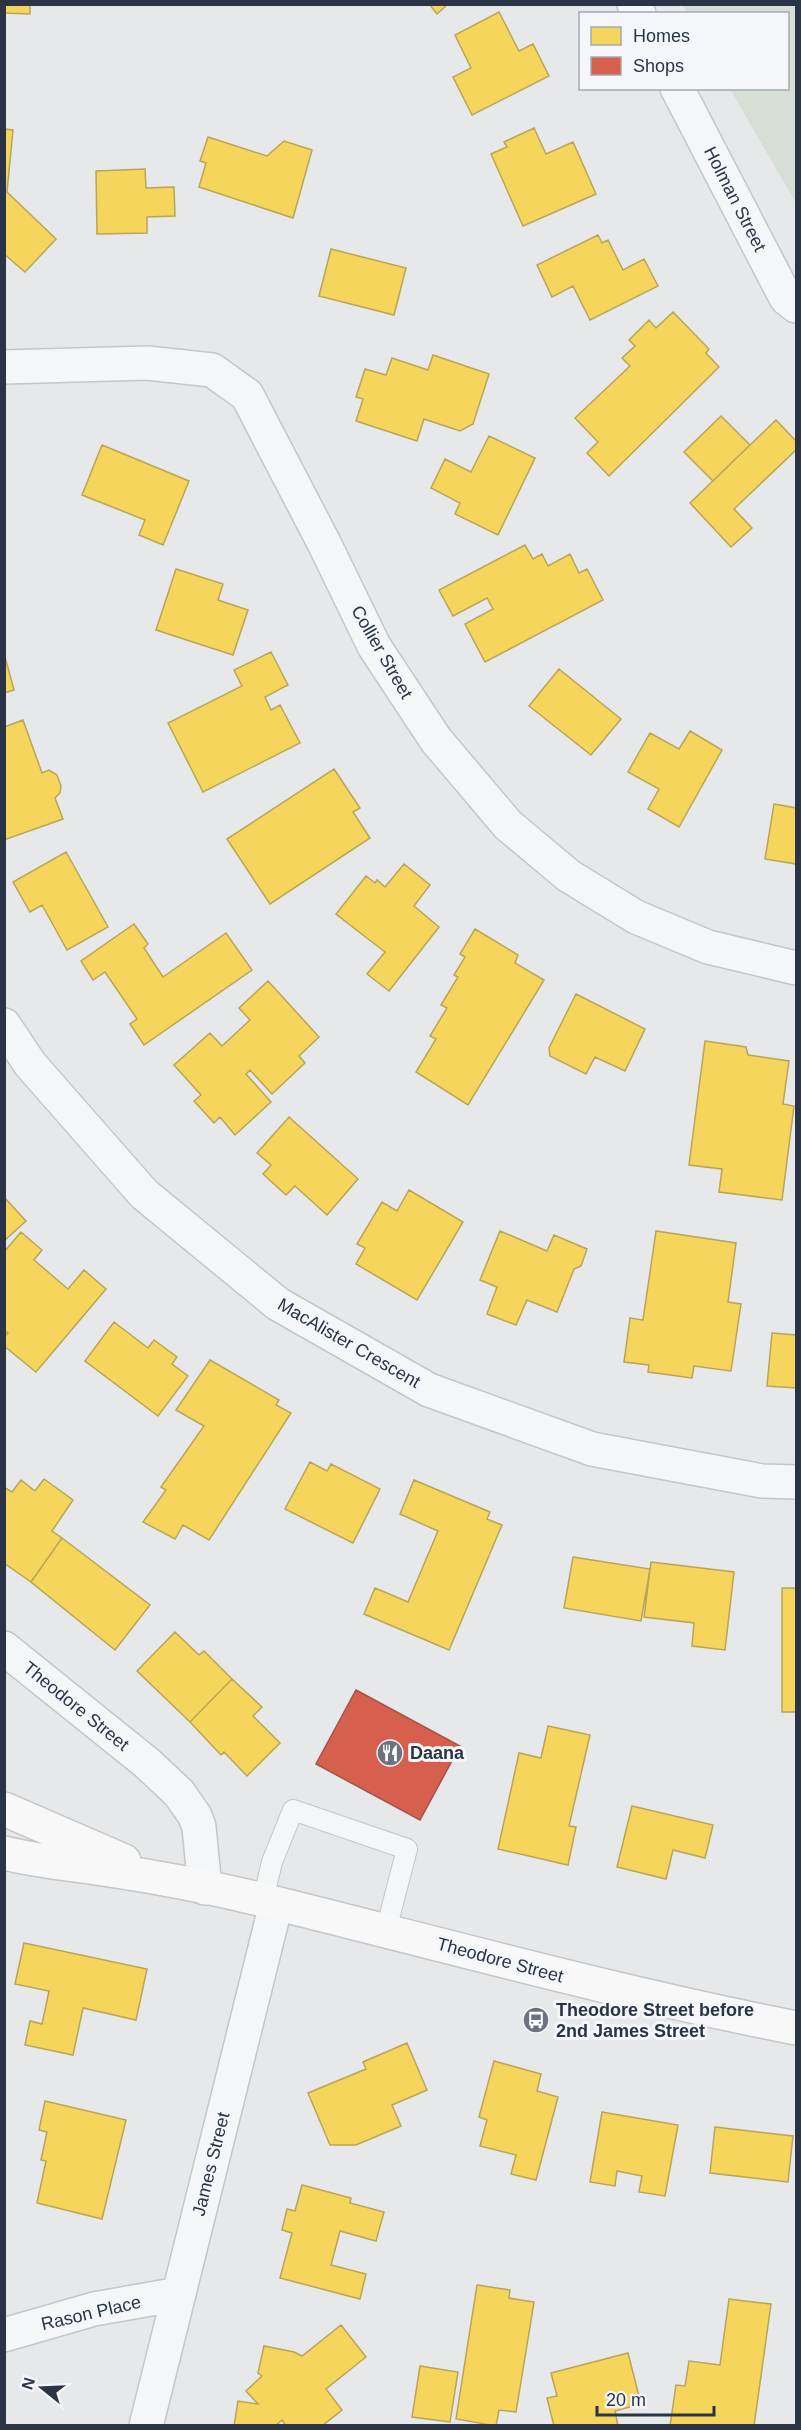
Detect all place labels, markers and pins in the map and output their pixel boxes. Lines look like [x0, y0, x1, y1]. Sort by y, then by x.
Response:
restaurant icon: Daana [375, 1738, 405, 1768]
place label: Daana [410, 1743, 465, 1763]
place label: Theodore Street before 2nd James Street [556, 2000, 754, 2041]
bus stop icon: Theodore Street before 2nd James Street [521, 2005, 551, 2035]

